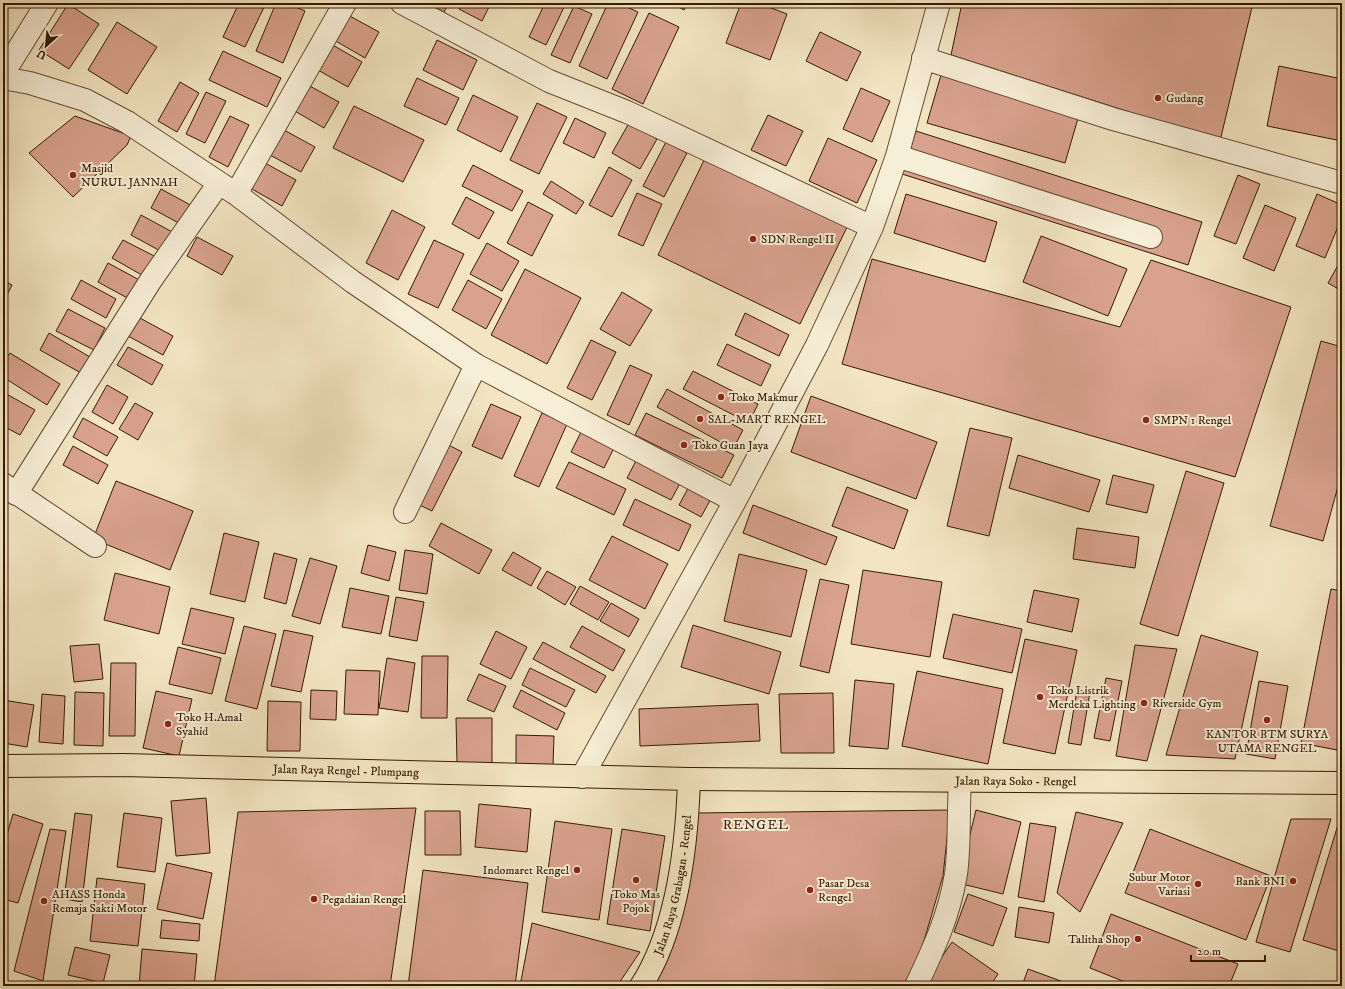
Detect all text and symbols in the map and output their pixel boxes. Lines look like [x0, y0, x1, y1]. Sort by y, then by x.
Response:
north arrow [26, 26, 66, 66]
text: U [35, 46, 49, 62]
place label: Gudang [1166, 91, 1204, 106]
marker: Gudang [1153, 93, 1163, 103]
place label: Masjid NURUL JANNAH [81, 161, 178, 190]
marker: Masjid NURUL JANNAH [68, 170, 78, 180]
place label: SDN Rengel II [761, 232, 835, 247]
marker: SDN Rengel II [748, 234, 758, 244]
place label: Toko Makmur [729, 390, 799, 405]
marker: Toko Makmur [716, 392, 726, 402]
place label: SAL-MART RENGEL [708, 412, 826, 427]
place label: SMPN 1 Rengel [1154, 413, 1232, 428]
marker: SAL-MART RENGEL [695, 414, 705, 424]
marker: SMPN 1 Rengel [1141, 415, 1151, 425]
place label: Toko Guan Jaya [692, 438, 769, 453]
marker: Toko Guan Jaya [679, 440, 689, 450]
place label: Toko Listrik Merdeka Lighting [1048, 683, 1136, 712]
marker: Toko Listrik Merdeka Lighting [1035, 692, 1045, 702]
place label: Riverside Gym [1152, 696, 1222, 711]
marker: Riverside Gym [1139, 698, 1149, 708]
place label: Toko H.Amal Syahid [176, 710, 243, 739]
marker: KANTOR BTM SURYA UTAMA RENGEL [1262, 715, 1272, 725]
marker: Toko H.Amal Syahid [163, 719, 173, 729]
place label: KANTOR BTM SURYA UTAMA RENGEL [1206, 727, 1329, 756]
street label: Jalan Raya Rengel - Plumpang [272, 762, 419, 780]
street label: Jalan Raya Soko - Rengel [954, 774, 1077, 789]
street label: Jalan Raya Grabagan - Rengel [650, 814, 695, 959]
district label: RENGEL [723, 816, 789, 834]
place label: Indomaret Rengel [482, 863, 569, 878]
marker: Indomaret Rengel [572, 865, 582, 875]
place label: Subur Motor Variasi [1129, 870, 1191, 899]
place label: Bank BNI [1235, 874, 1285, 889]
marker: Toko Mas Pojok [631, 875, 641, 885]
place label: Pasar Desa Rengel [818, 876, 870, 905]
marker: Bank BNI [1288, 876, 1298, 886]
marker: Subur Motor Variasi [1193, 879, 1203, 889]
marker: Pasar Desa Rengel [805, 885, 815, 895]
place label: AHASS Honda Remaja Sakti Motor [52, 887, 148, 916]
place label: Toko Mas Pojok [612, 887, 660, 916]
place label: Pegadaian Rengel [322, 892, 407, 907]
marker: Pegadaian Rengel [309, 894, 319, 904]
marker: AHASS Honda Remaja Sakti Motor [39, 896, 49, 906]
place label: Talitha Shop [1068, 932, 1130, 947]
marker: Talitha Shop [1133, 934, 1143, 944]
scale bar [1191, 937, 1265, 963]
text: 20 m [1197, 944, 1221, 959]

